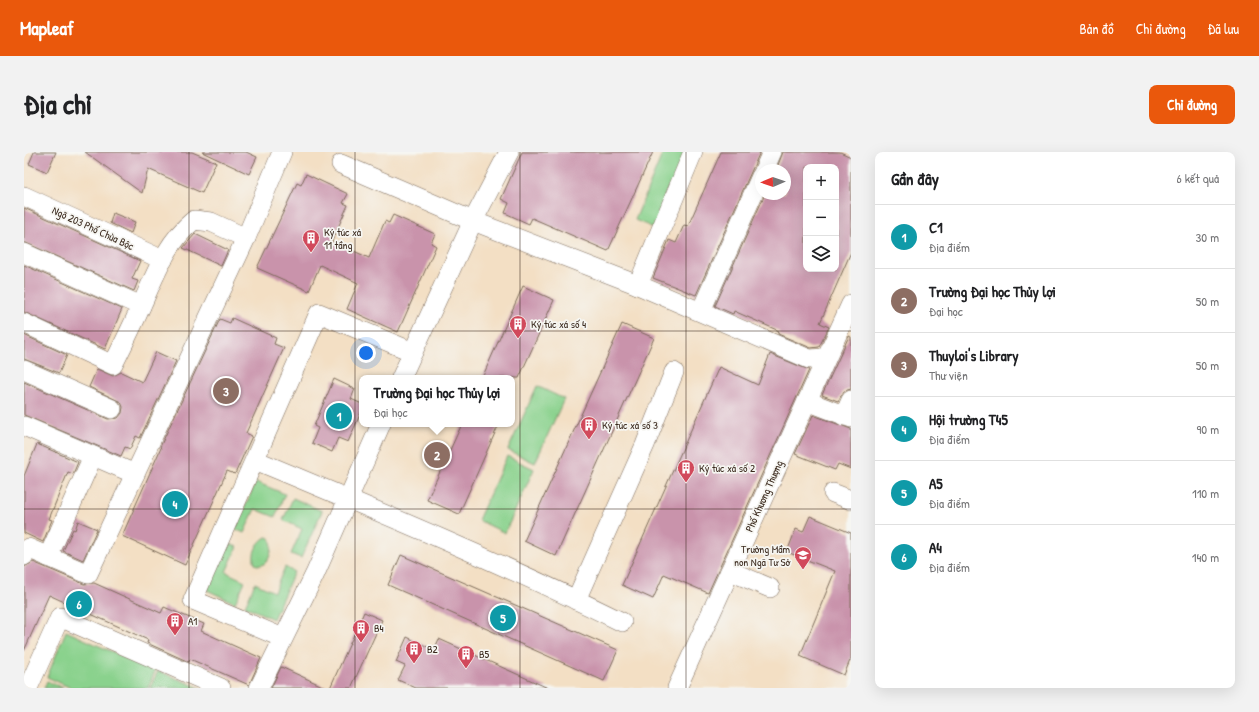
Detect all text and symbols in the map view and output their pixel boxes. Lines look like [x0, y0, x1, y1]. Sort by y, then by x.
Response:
text: Mapleaf [20, 15, 74, 41]
text: Bản đồ [1080, 19, 1114, 38]
text: Chỉ đường [1136, 19, 1186, 38]
text: Đã lưu [1208, 19, 1239, 38]
text: Địa chỉ [24, 85, 92, 123]
button: Chỉ đường [1149, 85, 1235, 124]
north arrow [755, 164, 791, 200]
map controls [803, 164, 839, 272]
button: + [803, 164, 839, 200]
text: Gần đây [891, 167, 939, 190]
text: 6 kết quả [1176, 169, 1219, 187]
button: − [803, 200, 839, 236]
street label: Ngõ 203 Phố Chùa Bộc [50, 203, 137, 253]
text: C1 [929, 217, 943, 238]
place label: Ký túc xá 11 tầng [324, 225, 362, 252]
building icon: Ký túc xá 11 tầng [301, 228, 321, 253]
text: 1 [902, 228, 906, 246]
text: 30 m [1196, 228, 1219, 246]
button: layers [803, 236, 839, 272]
text: Địa điểm [929, 238, 970, 256]
text: Trường Đại học Thủy lợi [929, 281, 1056, 302]
text: 2 [901, 292, 907, 310]
text: 50 m [1196, 292, 1219, 310]
text: Đại học [929, 302, 963, 320]
building icon: Ký túc xá số 4 [508, 314, 528, 339]
place label: Ký túc xá số 4 [531, 317, 586, 331]
your location [356, 343, 376, 363]
text: Thuyloi's Library [929, 345, 1019, 366]
text: 3 [901, 356, 907, 374]
text: 50 m [1196, 356, 1219, 374]
text: Thư viện [929, 366, 968, 384]
popup [359, 375, 515, 427]
pin: 3 [213, 376, 239, 406]
text: Trường Đại học Thủy lợi [374, 382, 500, 403]
pin: 1 [326, 401, 352, 431]
text: Đại học [374, 403, 408, 421]
text: Hội trường T45 [929, 409, 1008, 430]
building icon: Ký túc xá số 3 [579, 415, 599, 440]
place label: Ký túc xá số 3 [602, 418, 658, 432]
text: 4 [902, 420, 906, 438]
text: 90 m [1197, 420, 1219, 438]
text: Địa điểm [929, 430, 970, 448]
pin: 2 [424, 440, 450, 470]
building icon: Ký túc xá số 2 [676, 458, 696, 483]
street label: Phố Khương Thượng [742, 458, 786, 534]
place label: Ký túc xá số 2 [699, 461, 755, 475]
text: A5 [929, 473, 943, 494]
text: 5 [901, 484, 907, 502]
text: 110 m [1192, 484, 1219, 502]
pin: 4 [162, 489, 188, 519]
text: Địa điểm [929, 494, 970, 512]
text: A4 [929, 537, 942, 558]
place label: Trường Mầm non Ngã Tư Sở [734, 542, 791, 569]
school or university icon: Trường Mầm non Ngã Tư Sở [793, 545, 813, 570]
text: 6 [901, 548, 907, 566]
text: 140 m [1192, 548, 1219, 566]
text: Địa điểm [929, 558, 970, 576]
pin: 6 [66, 589, 92, 619]
pin: 5 [490, 603, 516, 633]
building icon: A1 [165, 611, 185, 636]
place label: A1 [188, 614, 197, 628]
building icon: B4 [351, 618, 371, 643]
place label: B4 [374, 621, 384, 635]
building icon: B2 [404, 639, 424, 664]
place label: B2 [427, 642, 438, 656]
building icon: B5 [456, 644, 476, 669]
place label: B5 [479, 647, 490, 661]

